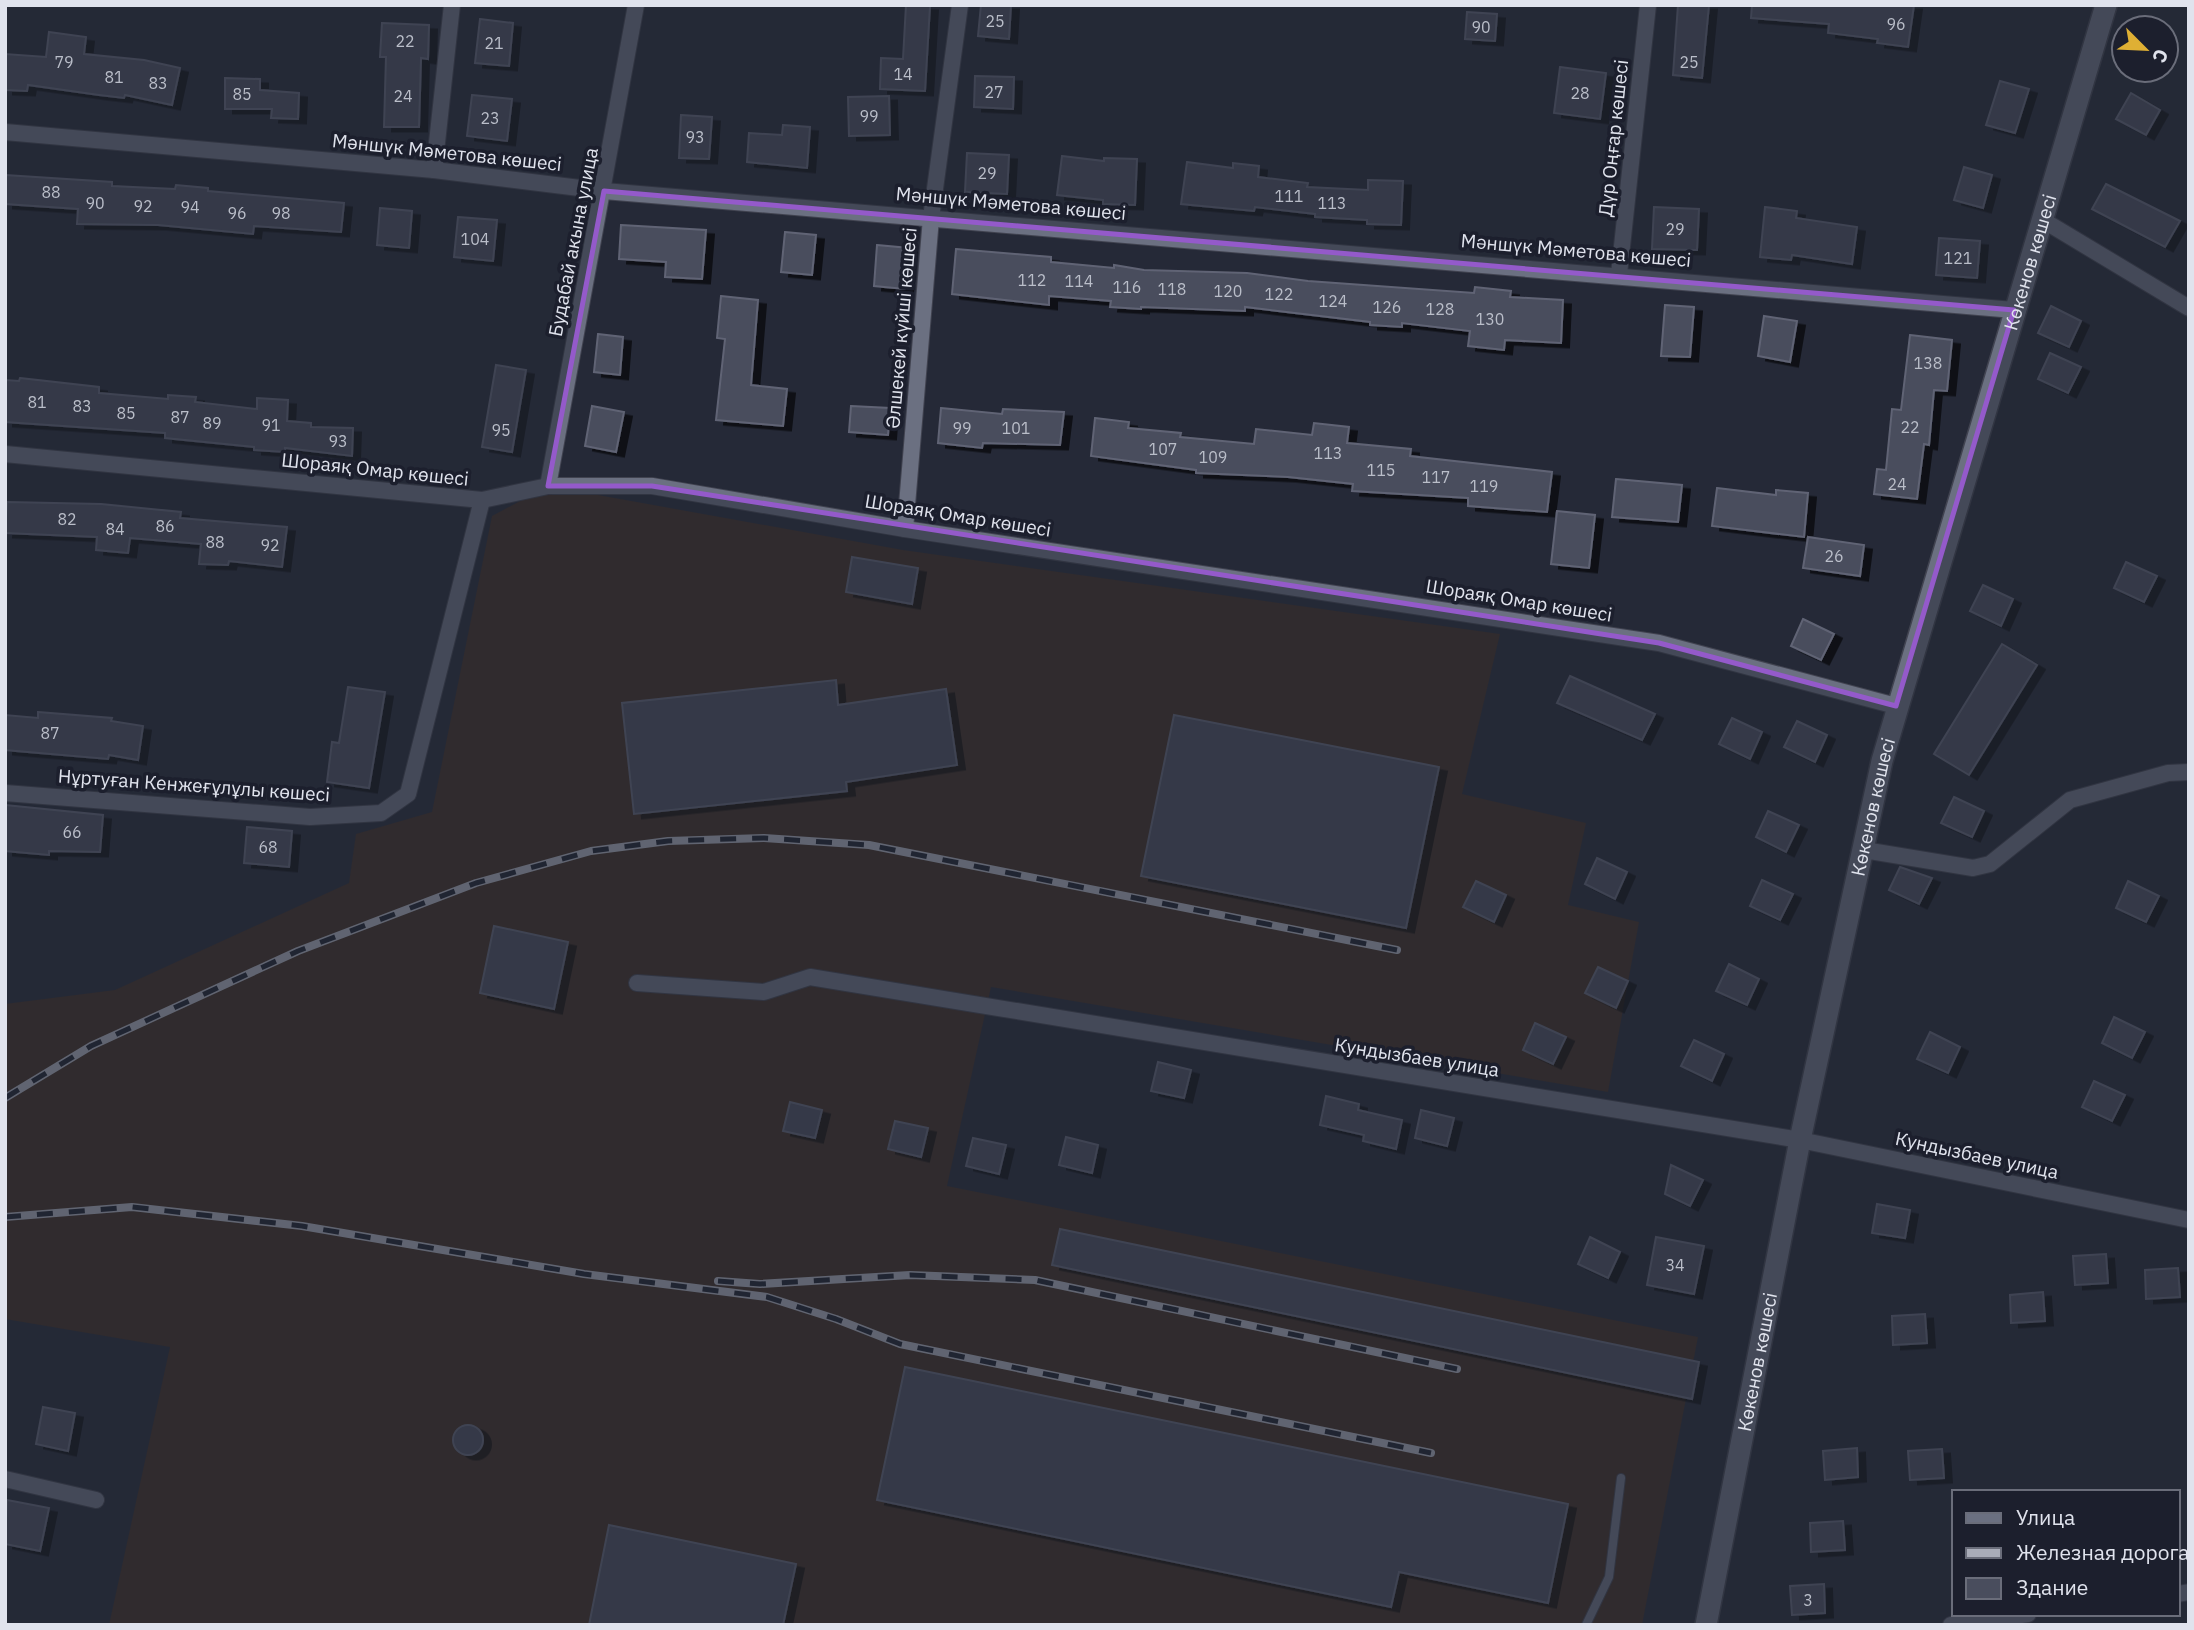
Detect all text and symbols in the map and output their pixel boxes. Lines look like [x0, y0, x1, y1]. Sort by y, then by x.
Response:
house number: 25 [985, 11, 1005, 31]
house number: 96 [1886, 14, 1906, 34]
north arrow [2110, 14, 2180, 84]
house number: 90 [1471, 17, 1491, 37]
house number: 22 [395, 31, 415, 51]
house number: 21 [484, 33, 504, 53]
text: С [2147, 45, 2174, 66]
house number: 79 [54, 52, 74, 72]
house number: 25 [1679, 52, 1699, 72]
street label: Дүр Оңғар көшесі [1593, 58, 1633, 218]
house number: 14 [893, 64, 913, 84]
house number: 81 [104, 67, 124, 87]
house number: 83 [148, 73, 168, 93]
house number: 27 [984, 82, 1004, 102]
house number: 28 [1570, 83, 1590, 103]
house number: 85 [232, 84, 252, 104]
house number: 24 [393, 86, 413, 106]
house number: 99 [859, 106, 879, 126]
house number: 23 [480, 108, 500, 128]
house number: 93 [685, 127, 705, 147]
street label: Мәншүк Мәметова көшесі [331, 128, 563, 176]
street label: Будабай акына улица [543, 145, 603, 339]
house number: 29 [977, 163, 997, 183]
street label: Мәншүк Мәметова көшесі [895, 181, 1127, 225]
house number: 88 [41, 182, 61, 202]
house number: 111 [1275, 186, 1303, 206]
street label: Көкенов көшесі [1998, 191, 2061, 333]
house number: 90 [85, 193, 105, 213]
house number: 113 [1318, 193, 1346, 213]
house number: 92 [133, 196, 153, 216]
house number: 94 [180, 197, 200, 217]
house number: 96 [227, 203, 247, 223]
house number: 98 [271, 203, 291, 223]
house number: 29 [1665, 219, 1685, 239]
street label: Әлшекей күйші көшесі [880, 226, 922, 430]
street label: Мәншүк Мәметова көшесі [1460, 228, 1692, 272]
house number: 104 [461, 229, 489, 249]
house number: 121 [1944, 248, 1972, 268]
house number: 112 [1018, 270, 1046, 290]
house number: 114 [1065, 271, 1093, 291]
house number: 116 [1113, 277, 1141, 297]
house number: 118 [1158, 279, 1186, 299]
house number: 120 [1214, 281, 1242, 301]
house number: 122 [1265, 284, 1293, 304]
house number: 124 [1319, 291, 1347, 311]
house number: 126 [1373, 297, 1401, 317]
house number: 128 [1426, 299, 1454, 319]
house number: 130 [1476, 309, 1504, 329]
house number: 138 [1914, 353, 1942, 373]
house number: 81 [27, 392, 47, 412]
house number: 83 [72, 396, 92, 416]
house number: 85 [116, 403, 136, 423]
house number: 87 [170, 407, 190, 427]
house number: 89 [202, 413, 222, 433]
house number: 91 [261, 415, 281, 435]
house number: 22 [1900, 417, 1920, 437]
house number: 99 [952, 418, 972, 438]
house number: 101 [1002, 418, 1030, 438]
house number: 95 [491, 420, 511, 440]
house number: 93 [328, 431, 348, 451]
house number: 107 [1149, 439, 1177, 459]
house number: 113 [1314, 443, 1342, 463]
street label: Шораяқ Омар көшесі [280, 447, 470, 491]
house number: 109 [1199, 447, 1227, 467]
house number: 115 [1367, 460, 1395, 480]
house number: 117 [1422, 467, 1450, 487]
house number: 24 [1887, 474, 1907, 494]
house number: 119 [1470, 476, 1498, 496]
street label: Шораяқ Омар көшесі [863, 488, 1053, 542]
house number: 82 [57, 509, 77, 529]
house number: 86 [155, 516, 175, 536]
house number: 84 [105, 519, 125, 539]
house number: 88 [205, 532, 225, 552]
house number: 92 [260, 535, 280, 555]
house number: 26 [1824, 546, 1844, 566]
street label: Шораяқ Омар көшесі [1424, 573, 1614, 627]
house number: 87 [40, 723, 60, 743]
street label: Көкенов көшесі [1845, 735, 1900, 878]
street label: Нұртуған Кенжеғұлұлы көшесі [57, 764, 331, 806]
house number: 66 [62, 822, 82, 842]
house number: 68 [258, 837, 278, 857]
street label: Кундызбаев улица [1333, 1032, 1501, 1082]
street label: Кундызбаев улица [1893, 1126, 2061, 1184]
house number: 34 [1665, 1255, 1685, 1275]
street label: Көкенов көшесі [1732, 1290, 1782, 1433]
legend [1952, 1490, 2180, 1616]
text: Улица [2016, 1503, 2075, 1531]
text: Железная дорога [2016, 1538, 2189, 1566]
text: Здание [2016, 1573, 2088, 1601]
house number: 3 [1803, 1590, 1813, 1610]

